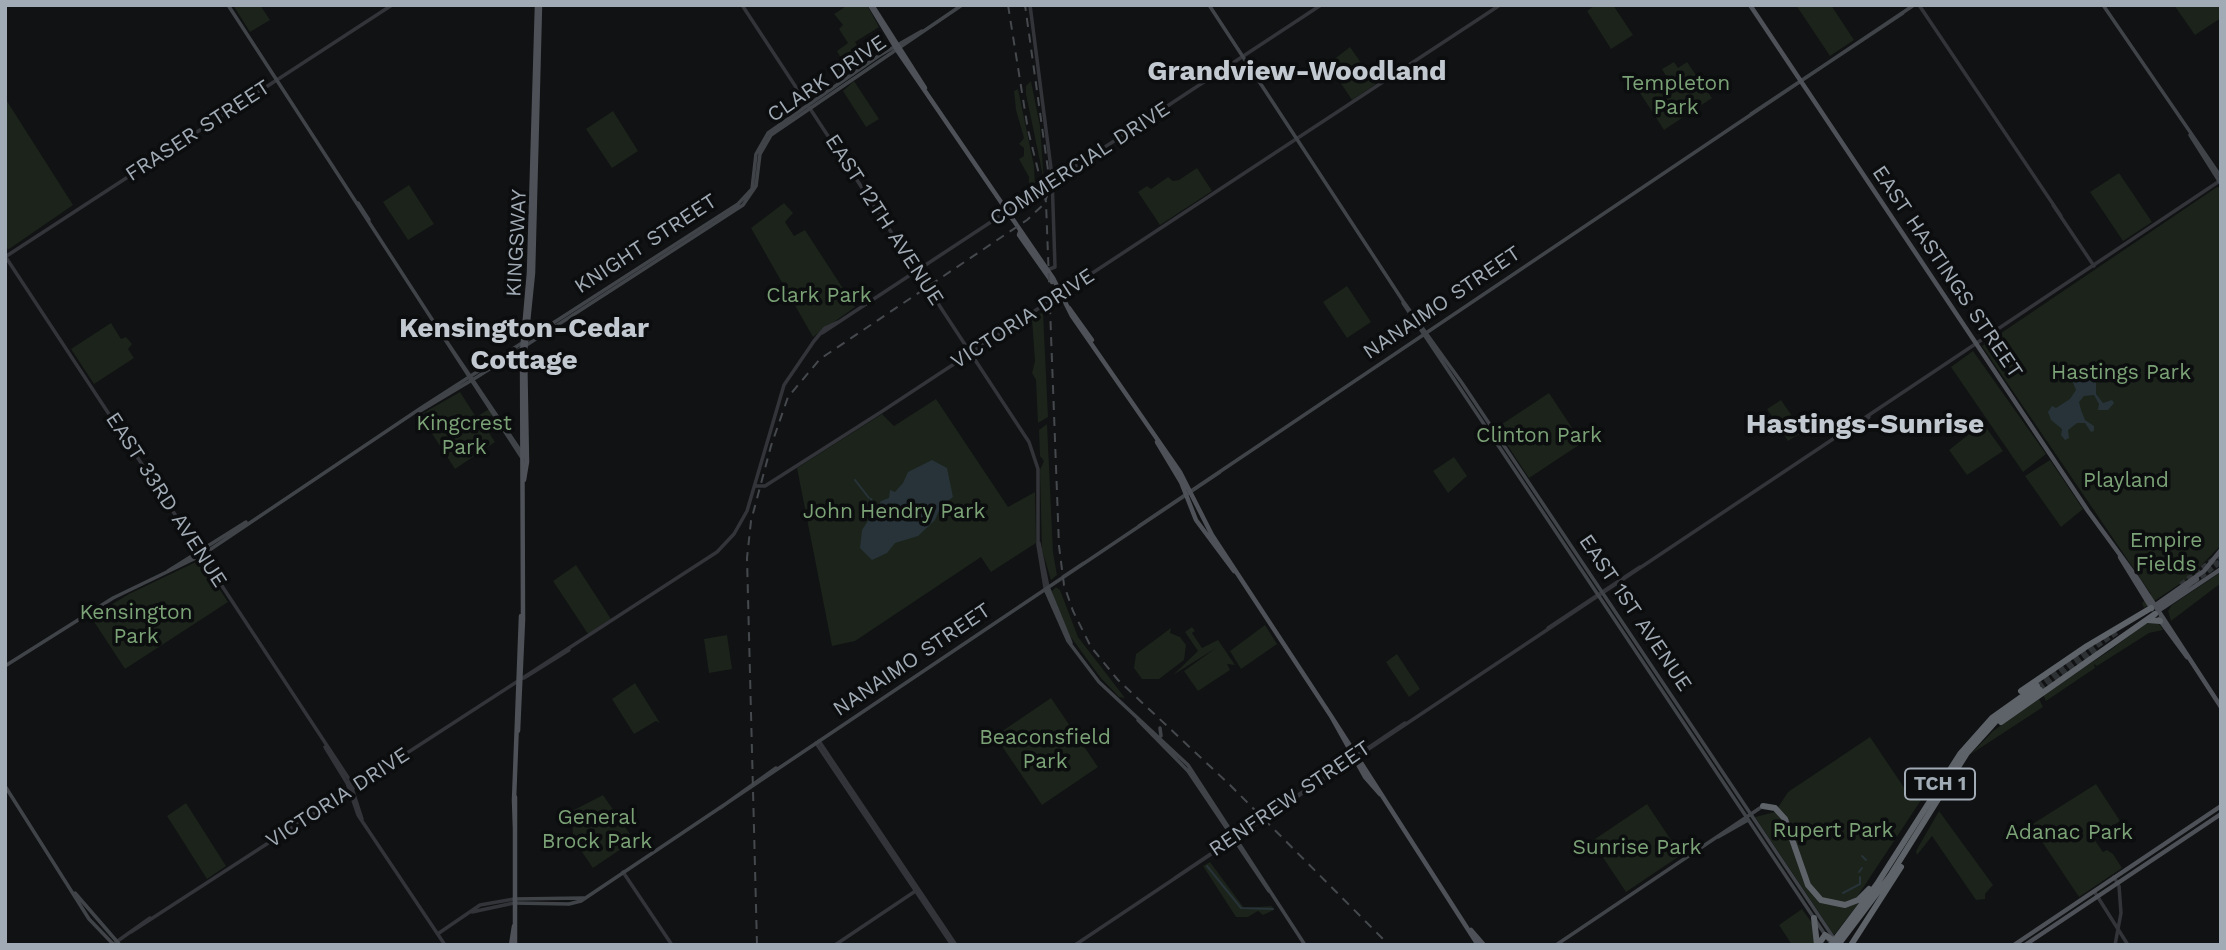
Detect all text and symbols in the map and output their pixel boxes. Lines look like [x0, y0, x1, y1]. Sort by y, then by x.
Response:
street label: CLARK DRIVE [763, 30, 891, 128]
district label: Grandview-Woodland [1147, 55, 1447, 89]
park label: Templeton Park [1622, 71, 1730, 121]
street label: FRASER STREET [121, 75, 275, 187]
street label: COMMERCIAL DRIVE [985, 96, 1175, 232]
street label: EAST 12TH AVENUE [819, 130, 949, 310]
street label: EAST HASTINGS STREET [1866, 161, 2028, 383]
street label: KINGSWAY [502, 189, 532, 297]
street label: KNIGHT STREET [570, 189, 722, 299]
street label: NANAIMO STREET [1358, 241, 1526, 365]
street label: VICTORIA DRIVE [947, 263, 1099, 375]
park label: Clark Park [766, 283, 872, 309]
district label: Kensington-Cedar Cottage [399, 312, 649, 378]
park label: Hastings Park [2051, 360, 2191, 386]
street label: EAST 33RD AVENUE [100, 408, 232, 592]
district label: Hastings-Sunrise [1746, 408, 1984, 442]
park label: Kingcrest Park [416, 411, 512, 461]
park label: Clinton Park [1476, 423, 1602, 449]
park label: Playland [2083, 468, 2169, 494]
park label: John Hendry Park [803, 499, 985, 525]
park label: Empire Fields [2130, 528, 2202, 578]
street label: EAST 1ST AVENUE [1573, 530, 1697, 696]
street label: NANAIMO STREET [828, 598, 996, 722]
park label: Kensington Park [79, 600, 193, 650]
park label: Beaconsfield Park [979, 725, 1111, 775]
street label: RENFREW STREET [1205, 736, 1375, 862]
street label: VICTORIA DRIVE [262, 742, 414, 854]
road number: TCH 1 [1905, 768, 1975, 800]
park label: General Brock Park [542, 805, 652, 855]
park label: Rupert Park [1772, 818, 1894, 844]
park label: Adanac Park [2005, 820, 2133, 846]
park label: Sunrise Park [1573, 835, 1701, 861]

